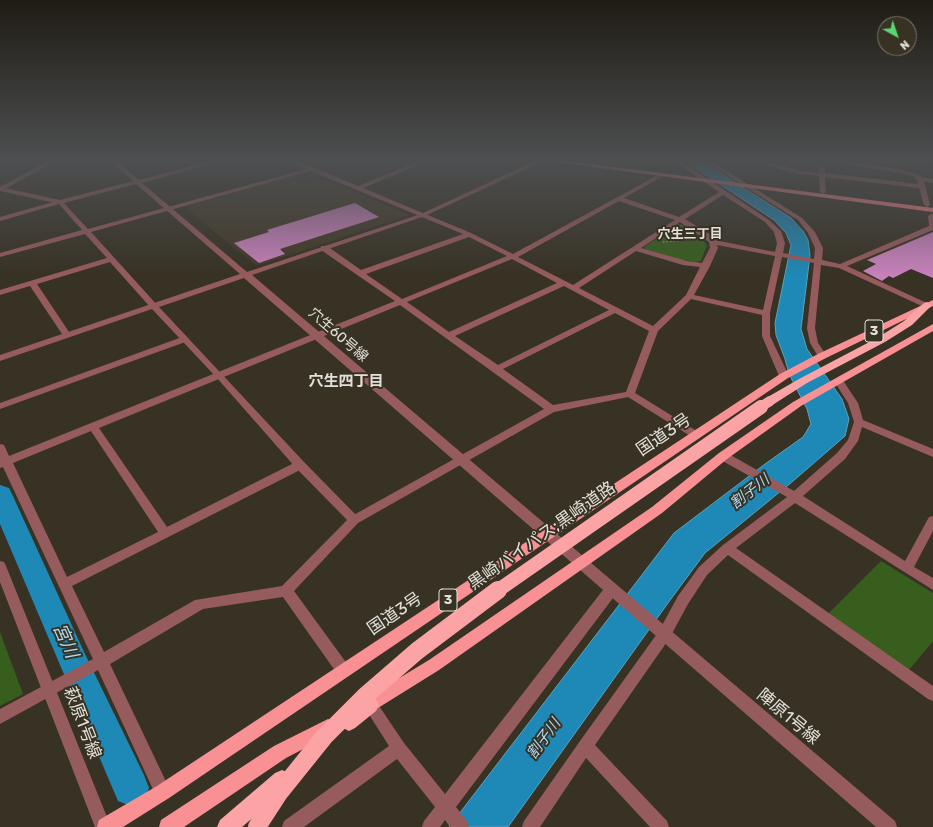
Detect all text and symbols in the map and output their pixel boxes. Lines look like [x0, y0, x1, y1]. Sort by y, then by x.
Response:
north arrow [877, 16, 917, 56]
text: N [897, 37, 912, 52]
district label: 穴生三丁目 [658, 226, 722, 242]
street label: 穴生60号線 [305, 305, 371, 365]
road number: 3 [865, 320, 883, 342]
district label: 穴生四丁目 [309, 373, 383, 391]
street label: 国道3号 [633, 409, 695, 461]
water label: 割子川 [727, 471, 773, 513]
street label: 黒崎バイパス;黒崎道路 [465, 478, 619, 594]
street label: 国道3号 [364, 588, 426, 640]
road number: 3 [439, 589, 457, 611]
water label: 宮川 [48, 620, 82, 662]
street label: 萩原1号線 [59, 684, 105, 762]
street label: 陣原1号線 [753, 685, 823, 749]
water label: 割子川 [523, 716, 565, 762]

